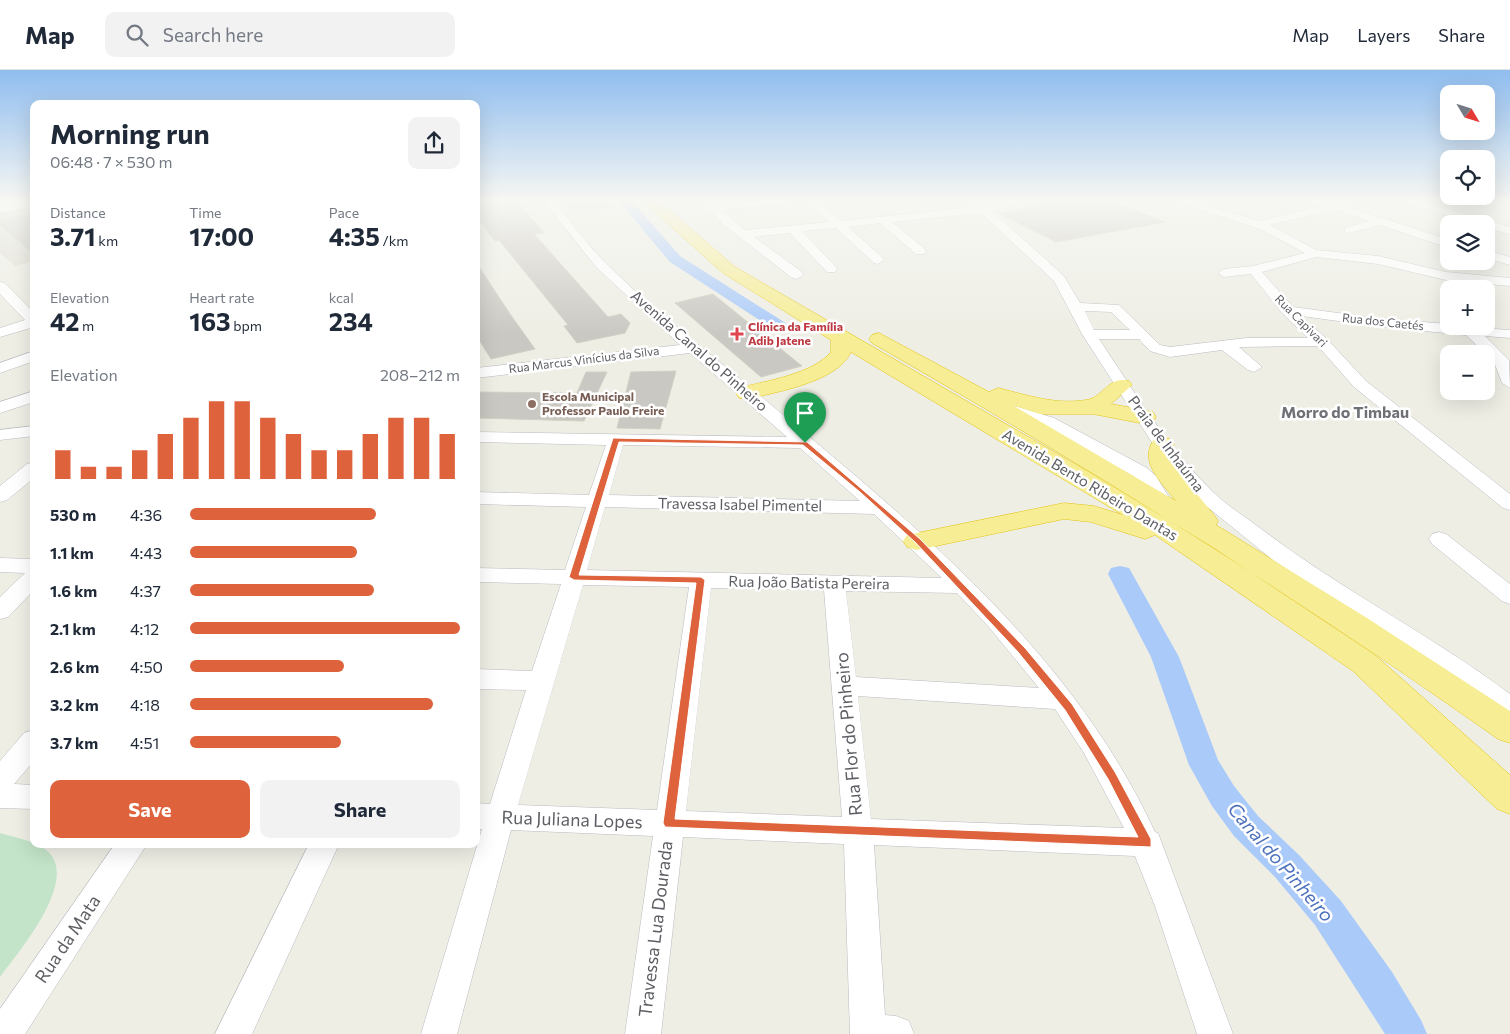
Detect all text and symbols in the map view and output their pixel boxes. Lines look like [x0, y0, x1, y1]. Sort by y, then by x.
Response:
search box [105, 12, 455, 57]
text: Map [25, 20, 75, 49]
icon: search [123, 21, 151, 49]
text: Search here [163, 23, 263, 46]
text: Map [1292, 24, 1329, 46]
text: Layers [1357, 24, 1410, 46]
text: Share [1438, 24, 1485, 46]
north arrow [1440, 85, 1495, 140]
map controls [1440, 85, 1495, 400]
text: Morning run [50, 116, 210, 150]
button: share [408, 117, 460, 169]
button: locate [1440, 150, 1495, 205]
text: 06:48 · 7 × 530 m [50, 152, 173, 171]
text: Distance [50, 204, 106, 221]
text: Time [189, 204, 222, 221]
text: Pace [329, 204, 359, 221]
button: layers [1440, 215, 1495, 270]
text: 3.71 [50, 221, 96, 251]
text: 17:00 [189, 221, 254, 251]
text: 4:35 [329, 221, 380, 251]
text: km [96, 232, 118, 249]
text: /km [380, 232, 408, 249]
button: + [1440, 280, 1495, 335]
street label: Avenida Canal do Pinheiro [627, 286, 772, 415]
text: Elevation [50, 289, 109, 306]
text: Heart rate [189, 289, 254, 306]
text: kcal [329, 289, 354, 306]
street label: Rua Capivari [1273, 291, 1331, 349]
text: 42 [50, 306, 79, 336]
text: 163 [189, 306, 230, 336]
text: 234 [329, 306, 373, 336]
street label: Rua dos Caetés [1341, 310, 1425, 332]
text: m [79, 317, 94, 334]
text: bpm [230, 317, 262, 334]
place label: Clínica da Família Adib Jatene [748, 319, 843, 348]
marker: Clínica da Família Adib Jatene [730, 327, 744, 341]
street label: Rua Marcus Vinícius da Silva [508, 343, 660, 375]
button: − [1440, 345, 1495, 400]
text: Elevation [50, 365, 118, 384]
text: 208–212 m [380, 365, 460, 384]
place label: Escola Municipal Professor Paulo Freire [542, 389, 664, 417]
pin [784, 392, 826, 443]
street label: Praia de Inhaúma [1125, 392, 1209, 495]
marker: Escola Municipal Professor Paulo Freire [526, 398, 538, 410]
icon: arrive [791, 399, 819, 427]
district label: Morro do Timbau [1281, 402, 1409, 421]
street label: Avenida Bento Ribeiro Dantas [1000, 425, 1182, 544]
street label: Travessa Isabel Pimentel [658, 494, 822, 514]
text: 530 m [50, 505, 96, 524]
text: 4:36 [130, 505, 162, 524]
text: 1.1 km [50, 543, 94, 562]
text: 4:43 [130, 543, 162, 562]
street label: Rua João Batista Pereira [728, 572, 890, 592]
text: 1.6 km [50, 581, 97, 600]
text: 4:37 [130, 581, 161, 600]
text: 2.1 km [50, 619, 96, 638]
text: 4:12 [130, 619, 159, 638]
street label: Rua Flor do Pinheiro [830, 651, 866, 817]
text: 2.6 km [50, 657, 99, 676]
text: 4:50 [130, 657, 163, 676]
text: 3.2 km [50, 695, 99, 714]
text: 4:18 [130, 695, 160, 714]
text: 3.7 km [50, 733, 98, 752]
text: 4:51 [130, 733, 159, 752]
button: Save [50, 780, 250, 838]
button: Share [260, 780, 460, 838]
water label: Canal do Pinheiro [1223, 797, 1339, 926]
street label: Rua Juliana Lopes [501, 806, 643, 832]
street label: Travessa Lua Dourada [633, 839, 677, 1018]
street label: Rua da Mata [30, 890, 105, 987]

